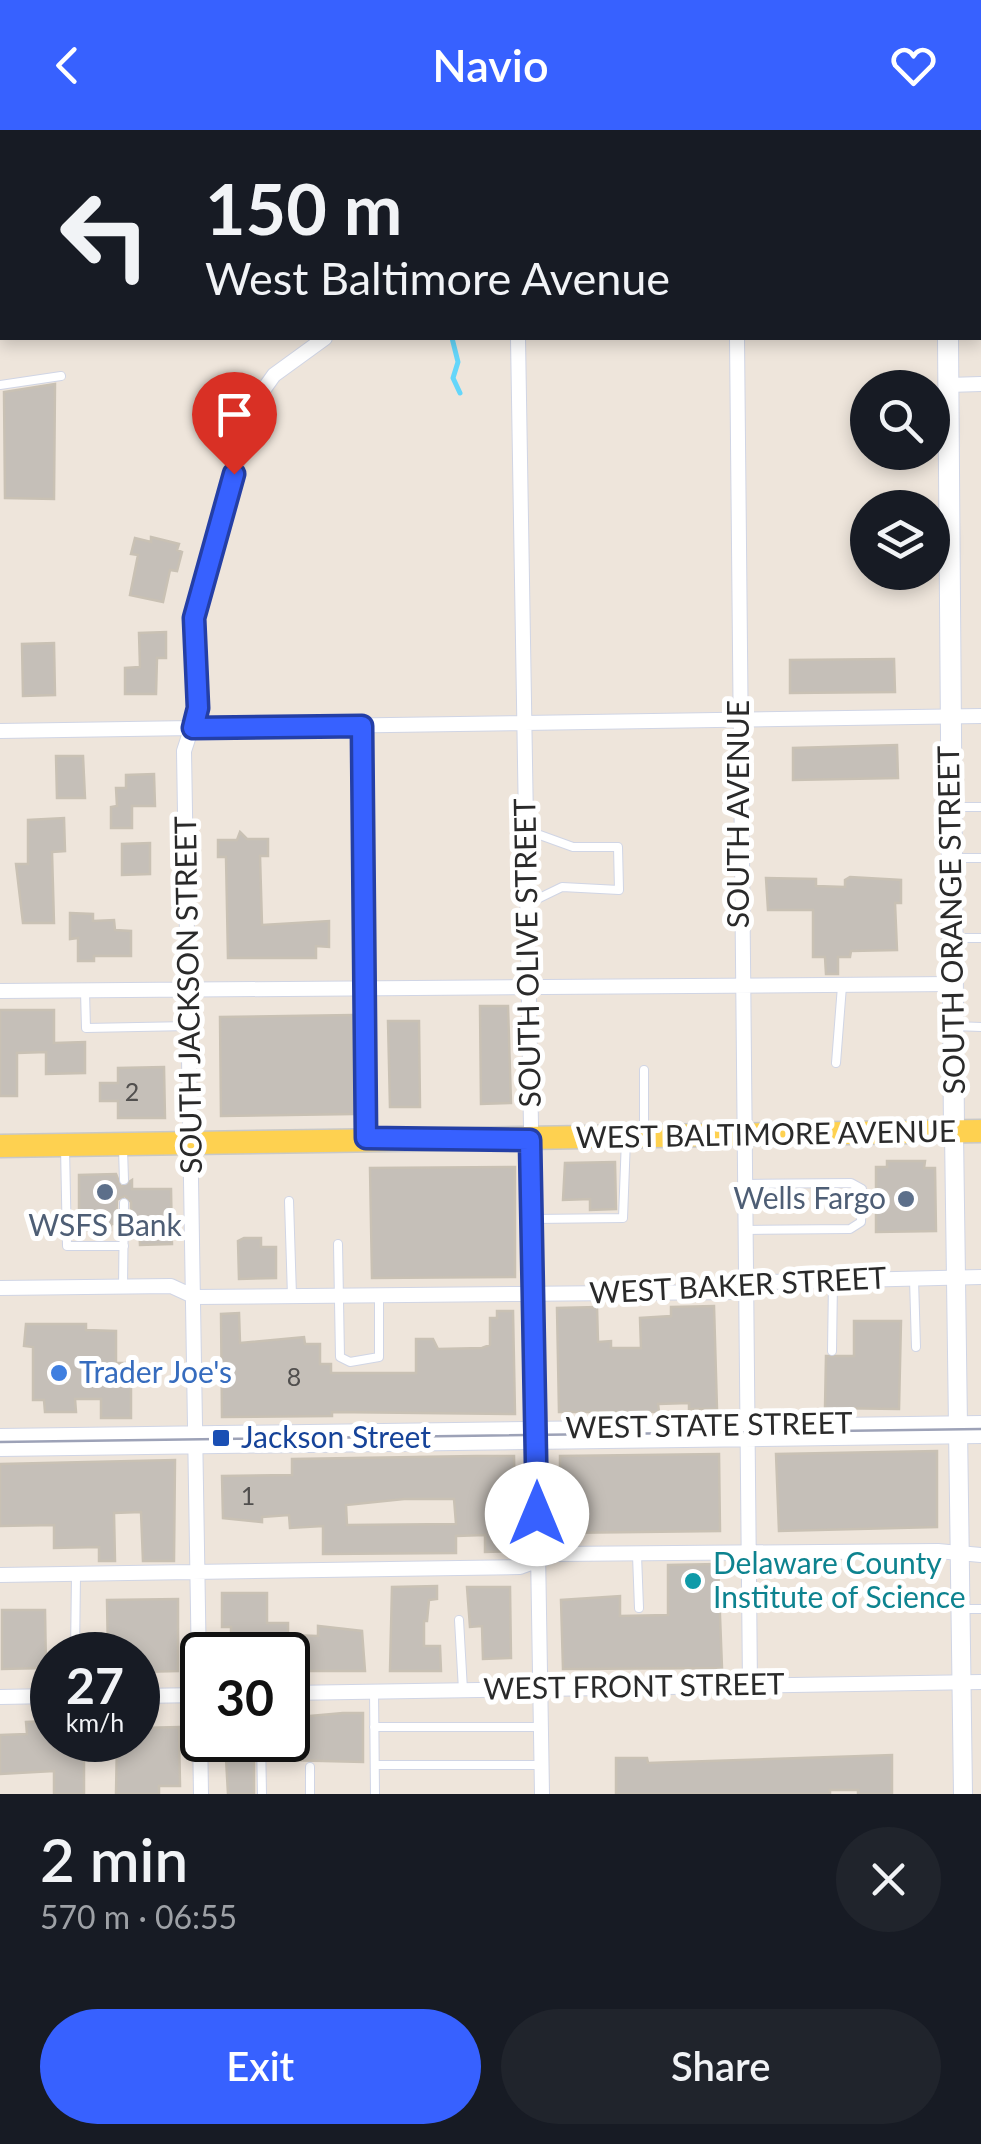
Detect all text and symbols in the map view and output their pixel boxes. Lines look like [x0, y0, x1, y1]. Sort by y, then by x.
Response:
icon: back [40, 38, 95, 93]
text: Navio [432, 38, 549, 92]
icon: heart [886, 38, 941, 93]
text: 150 m [205, 166, 402, 250]
icon: left [40, 170, 170, 300]
text: West Baltimore Avenue [205, 251, 670, 305]
map controls [850, 370, 950, 590]
button: search [850, 370, 950, 470]
pin [192, 372, 277, 475]
icon: arrive [207, 387, 262, 442]
button: layers [850, 490, 950, 590]
street label: SOUTH AVENUE [719, 700, 755, 928]
street label: SOUTH ORANGE STREET [929, 745, 971, 1095]
street label: SOUTH OLIVE STREET [505, 798, 547, 1108]
street label: SOUTH JACKSON STREET [166, 816, 208, 1174]
house number: 2 [125, 1076, 139, 1106]
street label: WEST BALTIMORE AVENUE [575, 1112, 957, 1154]
place label: Wells Fargo [733, 1179, 886, 1215]
marker: WSFS Bank [94, 1181, 116, 1203]
marker: Wells Fargo [895, 1188, 917, 1210]
place label: WSFS Bank [28, 1206, 183, 1242]
street label: WEST BAKER STREET [588, 1258, 888, 1310]
place label: Trader Joe's [79, 1353, 232, 1389]
house number: 8 [287, 1361, 301, 1391]
marker: Trader Joe's [48, 1362, 70, 1384]
street label: WEST STATE STREET [565, 1403, 853, 1445]
place label: Jackson Street [241, 1418, 431, 1454]
marker: Jackson Street [210, 1427, 232, 1449]
position arrow [485, 1462, 589, 1566]
house number: 1 [241, 1480, 255, 1510]
place label: Delaware County Institute of Science [713, 1544, 966, 1614]
marker: Delaware County Institute of Science [682, 1570, 704, 1592]
speed limit sign: 30 [180, 1632, 310, 1762]
text: 27 [66, 1655, 124, 1715]
street label: WEST FRONT STREET [483, 1664, 785, 1706]
text: km/h [66, 1707, 124, 1737]
text: 2 min [40, 1823, 188, 1895]
button: close [836, 1827, 941, 1932]
text: 570 m · 06:55 [40, 1897, 237, 1936]
button: Exit [40, 2009, 481, 2124]
button: Share [501, 2009, 941, 2124]

